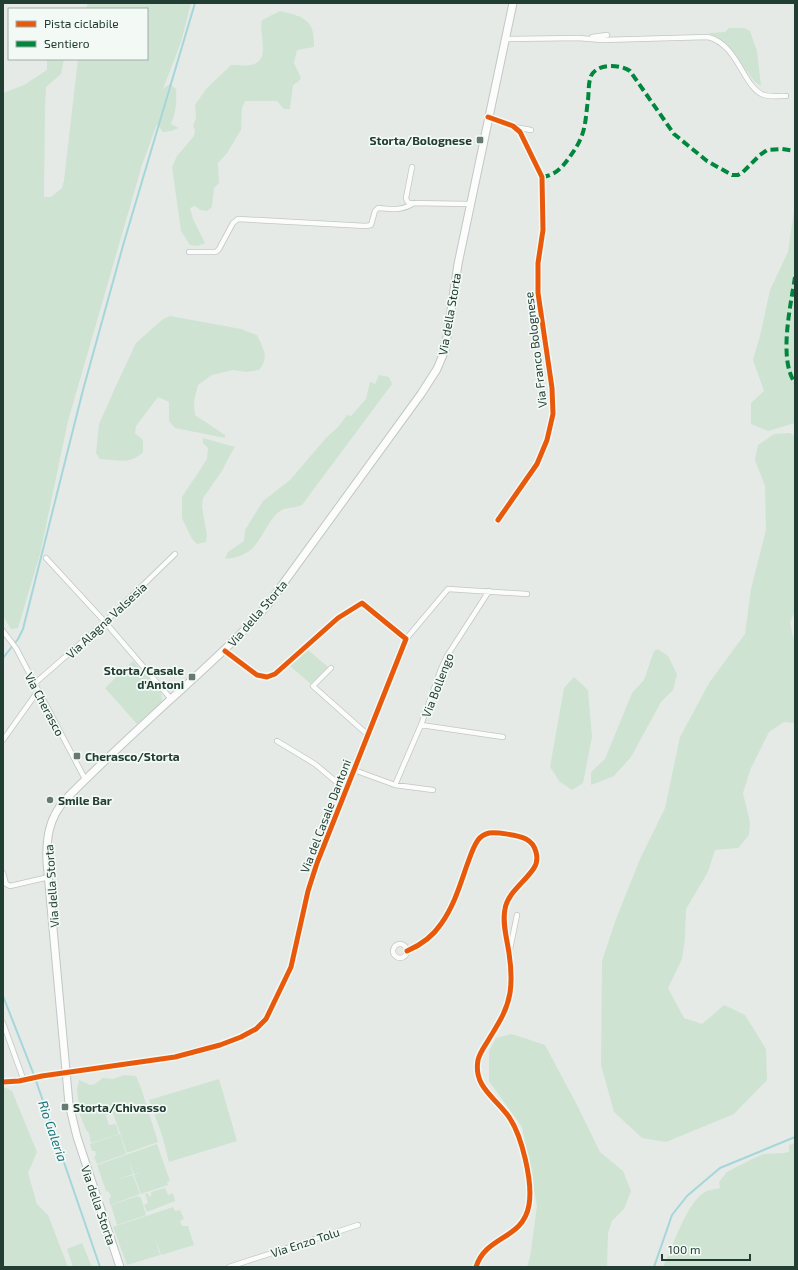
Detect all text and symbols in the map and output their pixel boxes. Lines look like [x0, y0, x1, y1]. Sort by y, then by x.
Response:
legend [8, 8, 148, 60]
text: Pista ciclabile [44, 16, 119, 30]
text: Sentiero [44, 36, 90, 50]
place label: Storta/Bolognese [370, 133, 472, 147]
marker: Storta/Bolognese [475, 135, 485, 145]
street label: Via della Storta [435, 272, 463, 356]
street label: Via Franco Bolognese [521, 291, 549, 409]
street label: Via della Storta [224, 577, 290, 649]
street label: Via Alagna Valsesia [63, 579, 149, 661]
street label: Via Bollengo [418, 651, 456, 719]
place label: Storta/Casale d'Antoni [104, 663, 184, 691]
street label: Via Cherasco [22, 670, 68, 738]
marker: Storta/Casale d'Antoni [187, 672, 197, 682]
place label: Cherasco/Storta [85, 749, 180, 763]
marker: Cherasco/Storta [72, 751, 82, 761]
street label: Via del Casale Dantoni [297, 757, 353, 875]
place label: Smile Bar [58, 793, 112, 807]
marker: Smile Bar [45, 795, 55, 805]
street label: Via della Storta [41, 844, 61, 928]
water label: Rio Galeria [35, 1098, 71, 1164]
place label: Storta/Chivasso [73, 1100, 166, 1114]
marker: Storta/Chivasso [60, 1102, 70, 1112]
street label: Via della Storta [79, 1163, 119, 1247]
street label: Via Enzo Tolu [269, 1224, 341, 1260]
scale bar [662, 1236, 750, 1262]
text: 100 m [668, 1242, 700, 1256]

